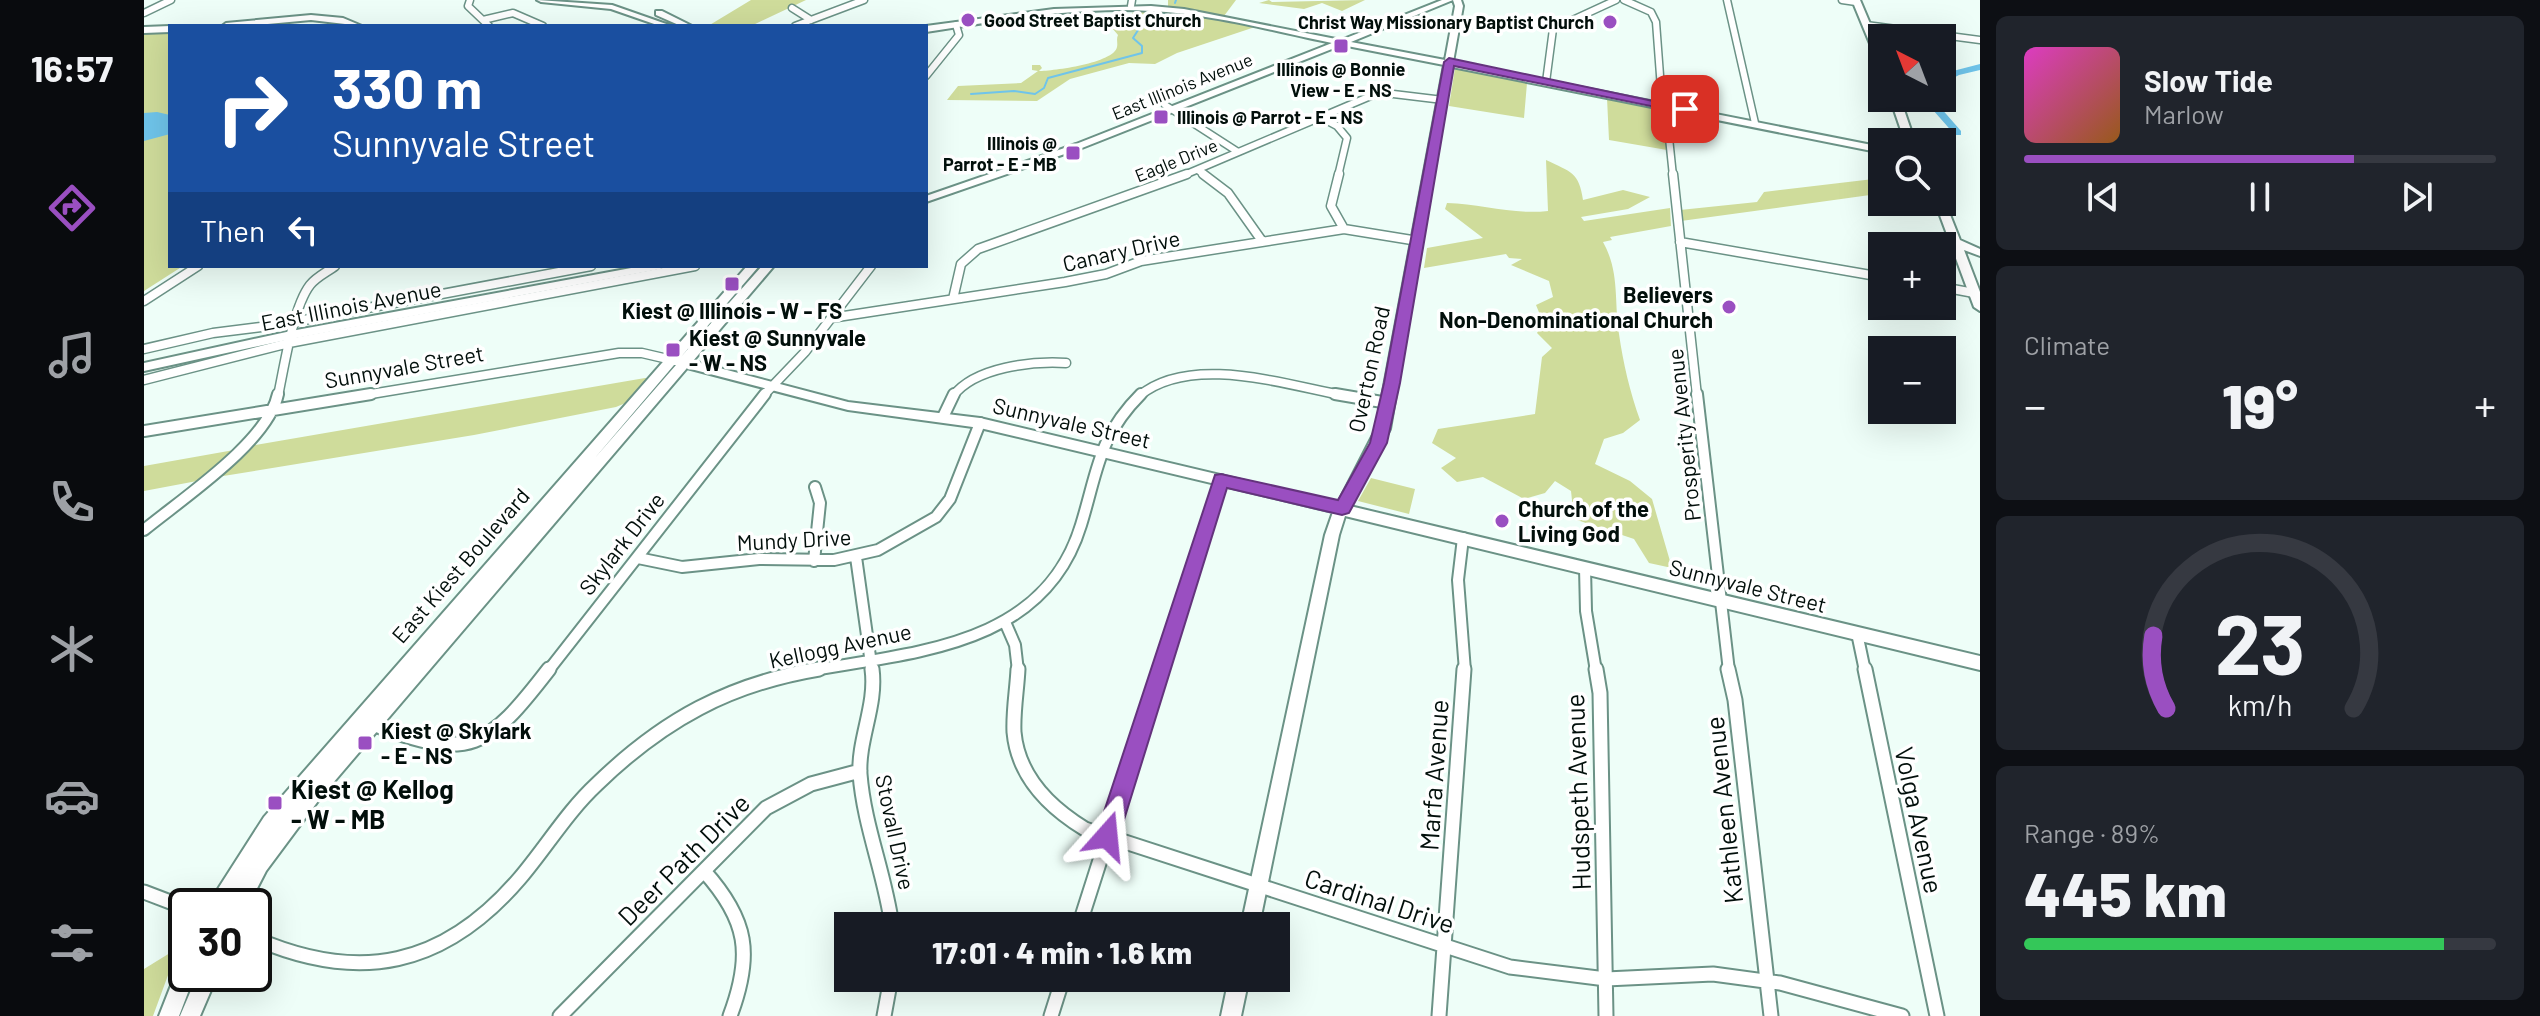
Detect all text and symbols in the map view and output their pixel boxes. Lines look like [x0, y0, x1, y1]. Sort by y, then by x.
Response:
place label: Good Street Baptist Church [984, 9, 1201, 31]
marker: Good Street Baptist Church [959, 11, 977, 29]
place label: Christ Way Missionary Baptist Church [1298, 11, 1594, 33]
marker: Christ Way Missionary Baptist Church [1601, 13, 1619, 31]
north arrow [1868, 24, 1956, 112]
map controls [1868, 24, 1956, 424]
marker: Illinois @ Bonnie View - E - NS [1332, 37, 1350, 55]
text: 16:57 [31, 46, 113, 89]
street label: East Illinois Avenue [1108, 48, 1256, 124]
text: 330 m [332, 53, 482, 120]
icon: right [200, 56, 304, 160]
place label: Illinois @ Bonnie View - E - NS [1277, 58, 1406, 101]
text: Slow Tide [2144, 62, 2273, 98]
pin [1651, 75, 1719, 143]
icon: arrive [1663, 87, 1707, 131]
text: Marlow [2144, 98, 2224, 129]
place label: Illinois @ Parrot - E - NS [1177, 106, 1363, 128]
marker: Illinois @ Parrot - E - NS [1152, 108, 1170, 126]
text: Sunnyvale Street [332, 121, 595, 164]
button: search [1868, 128, 1956, 216]
place label: Illinois @ Parrot - E - MB [943, 132, 1057, 175]
street label: Eagle Drive [1131, 133, 1221, 187]
marker: Illinois @ Parrot - E - MB [1064, 144, 1082, 162]
icon: previous [2081, 175, 2125, 219]
icon: pause [2238, 175, 2282, 219]
icon: next [2395, 175, 2439, 219]
icon: directions [44, 180, 100, 236]
icon: left [281, 208, 325, 252]
text: Then [200, 212, 265, 248]
street label: Canary Drive [1060, 224, 1182, 276]
button: + [1868, 232, 1956, 320]
street label: East Illinois Avenue [259, 275, 443, 335]
marker: Kiest @ Illinois - W - FS [723, 275, 741, 293]
place label: Believers Non-Denominational Church [1439, 281, 1713, 332]
place label: Kiest @ Illinois - W - FS [622, 297, 842, 323]
marker: Believers Non-Denominational Church [1720, 298, 1738, 316]
street label: Overton Road [1342, 304, 1394, 434]
place label: Kiest @ Sunnyvale - W - NS [689, 324, 866, 375]
icon: music [44, 327, 100, 383]
text: Climate [2024, 329, 2110, 360]
button: − [1868, 336, 1956, 424]
street label: Sunnyvale Street [322, 339, 486, 393]
marker: Kiest @ Sunnyvale - W - NS [664, 341, 682, 359]
street label: Prosperity Avenue [1661, 347, 1705, 523]
text: 19° [2222, 369, 2298, 441]
text: − [2024, 378, 2046, 431]
text: + [2474, 378, 2496, 431]
street label: Sunnyvale Street [991, 391, 1153, 453]
icon: phone [44, 474, 100, 530]
street label: East Kiest Boulevard [386, 482, 534, 648]
street label: Skylark Drive [573, 487, 669, 599]
place label: Church of the Living God [1518, 495, 1649, 546]
marker: Church of the Living God [1493, 512, 1511, 530]
street label: Mundy Drive [736, 523, 852, 555]
street label: Sunnyvale Street [1667, 553, 1829, 617]
text: 23 [2215, 592, 2305, 692]
street label: Kellogg Avenue [766, 617, 914, 673]
icon: climate [44, 621, 100, 677]
text: km/h [2228, 687, 2292, 722]
street label: Hudspeth Avenue [1558, 693, 1596, 891]
street label: Marfa Avenue [1412, 698, 1454, 852]
street label: Kathleen Avenue [1698, 715, 1748, 905]
place label: Kiest @ Skylark - E - NS [381, 717, 532, 768]
marker: Kiest @ Skylark - E - NS [356, 734, 374, 752]
street label: Volga Avenue [1889, 744, 1951, 896]
icon: car [44, 768, 100, 824]
street label: Stovall Drive [871, 772, 921, 892]
place label: Kiest @ Kellog - W - MB [291, 773, 454, 834]
street label: Deer Path Drive [611, 787, 755, 931]
marker: Kiest @ Kellog - W - MB [266, 794, 284, 812]
position arrow [1065, 794, 1149, 878]
text: Range · 89% [2024, 817, 2160, 848]
text: 445 km [2024, 857, 2227, 929]
street label: Cardinal Drive [1301, 861, 1459, 939]
speed limit sign: 30 [168, 888, 272, 992]
icon: filters [44, 915, 100, 971]
text: 17:01 · 4 min · 1.6 km [932, 934, 1192, 970]

